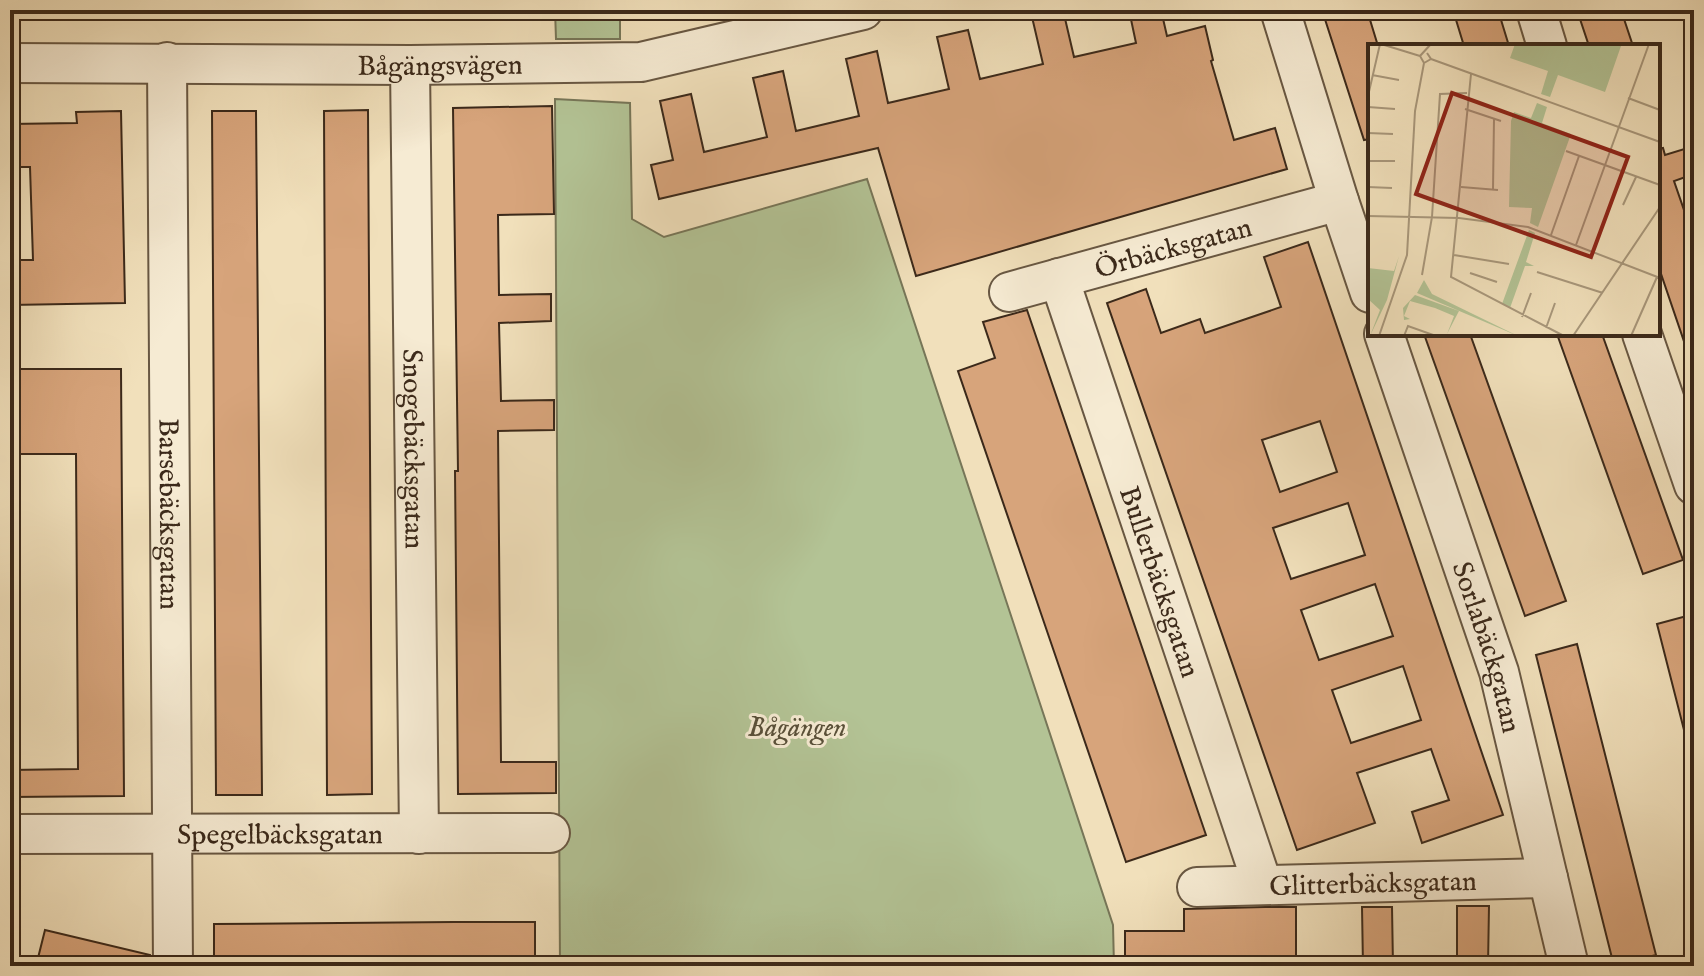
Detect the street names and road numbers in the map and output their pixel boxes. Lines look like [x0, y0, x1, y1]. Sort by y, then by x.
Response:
street label: Bågängsvägen [357, 49, 523, 85]
street label: Örbäcksgatan [1091, 211, 1256, 288]
street label: Snogebäcksgatan [393, 349, 431, 549]
street label: Barsebäcksgatan [149, 418, 186, 610]
street label: Bullerbäcksgatan [1110, 482, 1207, 682]
street label: Sorlabäckgatan [1443, 558, 1528, 737]
street label: Spegelbäcksgatan [177, 818, 383, 854]
street label: Glitterbäcksgatan [1269, 865, 1477, 905]

